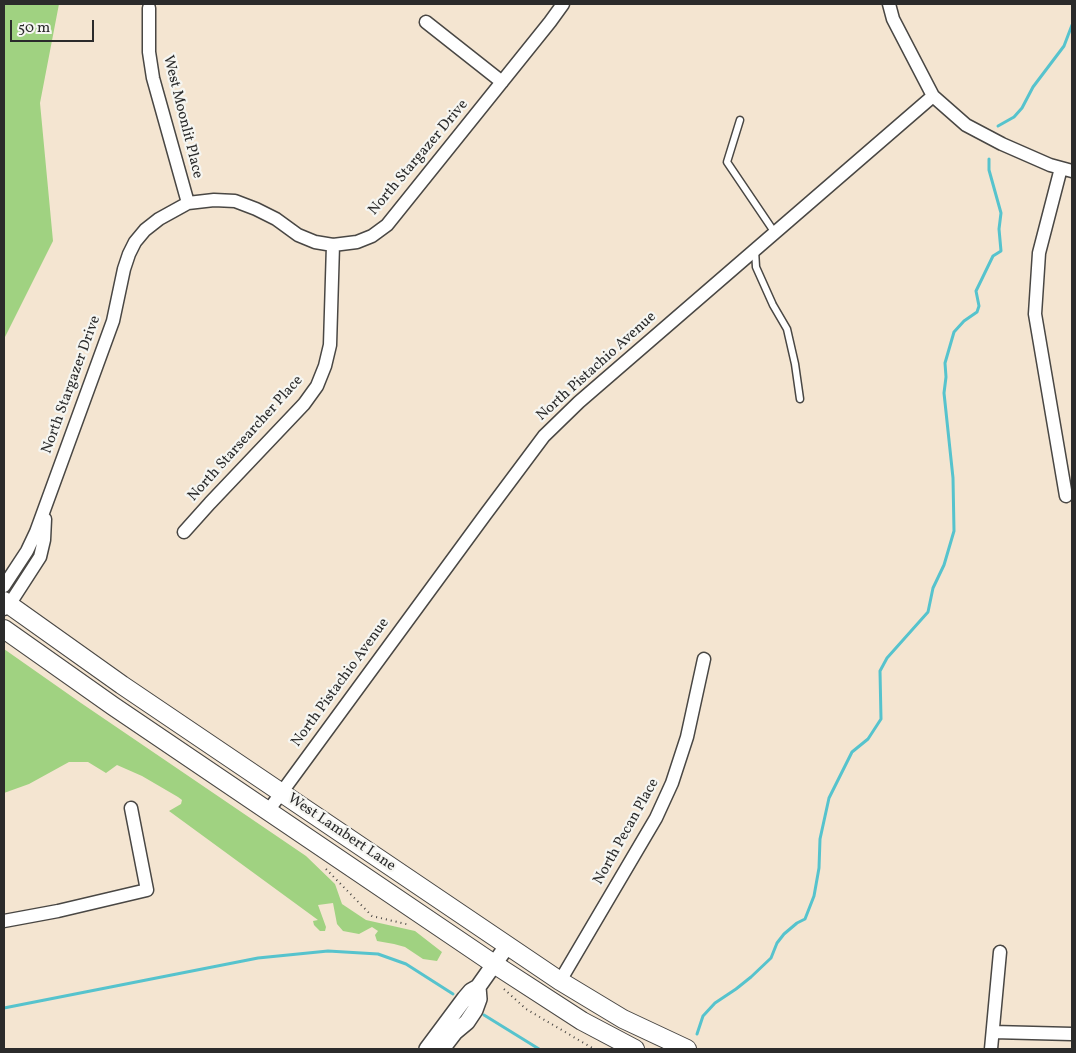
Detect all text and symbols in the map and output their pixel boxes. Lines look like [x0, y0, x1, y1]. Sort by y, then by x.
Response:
scale bar [12, 10, 96, 42]
text: 50 m [18, 18, 50, 39]
street label: West Moonlit Place [158, 54, 206, 180]
street label: North Stargazer Drive [365, 96, 473, 220]
street label: North Pistachio Avenue [533, 309, 661, 425]
street label: North Stargazer Drive [39, 314, 105, 456]
street label: North Starsearcher Place [185, 372, 307, 506]
street label: North Pistachio Avenue [288, 615, 394, 751]
street label: North Pecan Place [590, 776, 664, 888]
street label: West Lambert Lane [283, 790, 399, 876]

